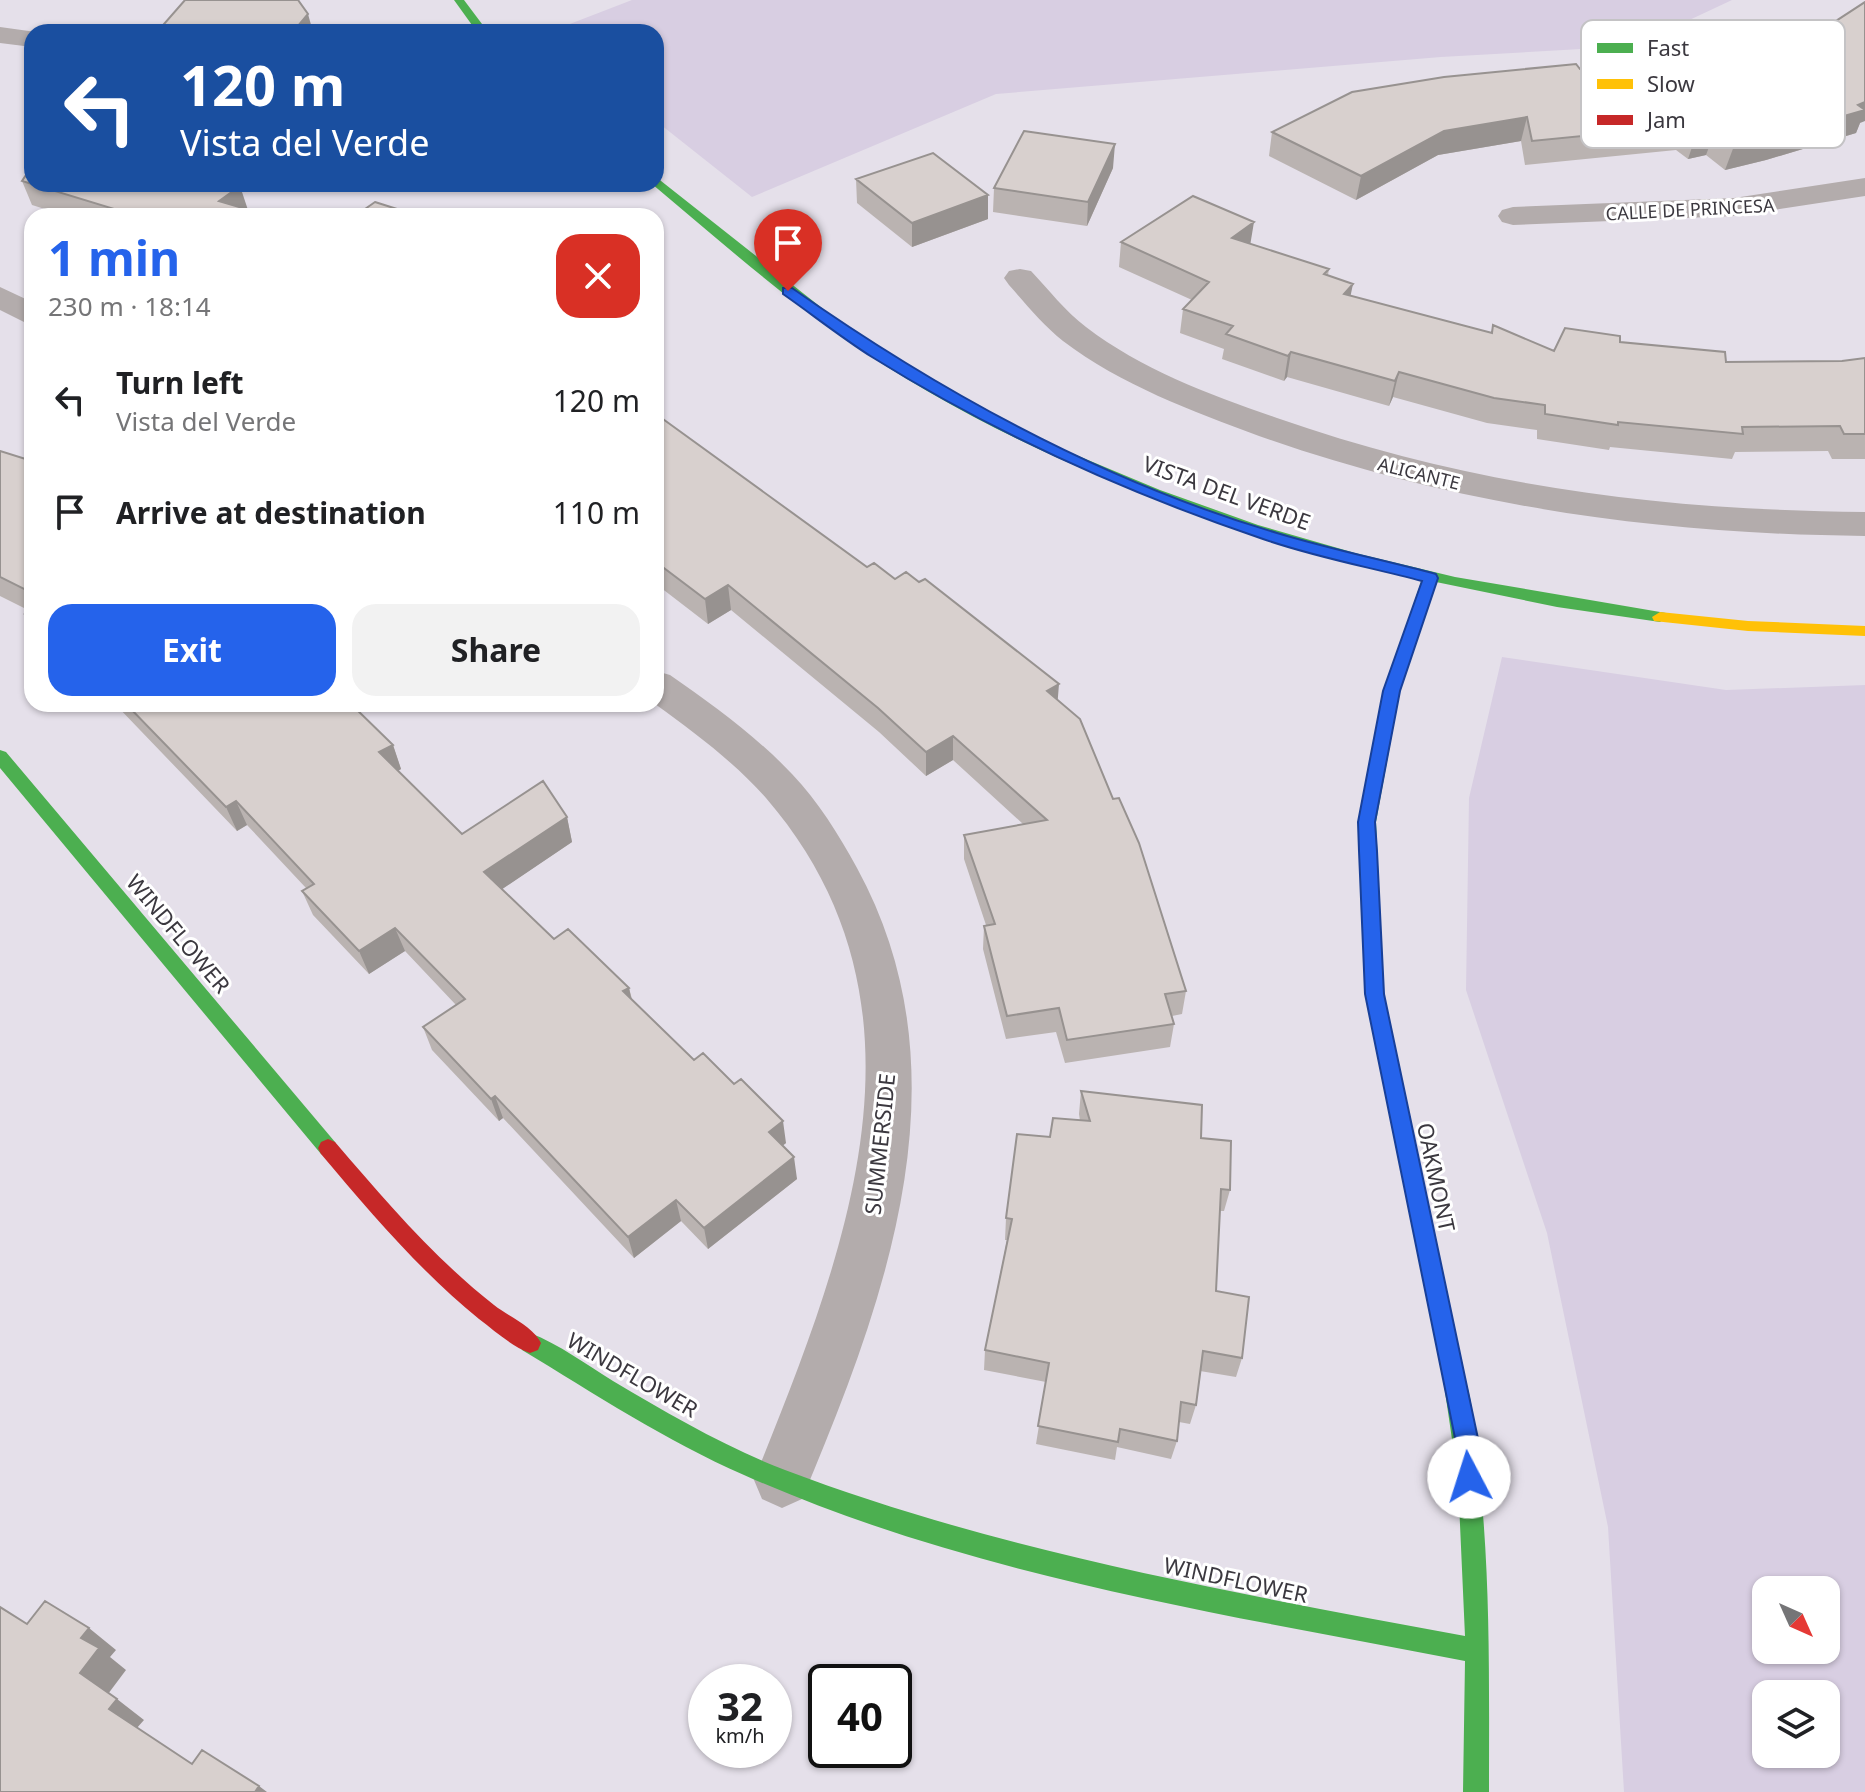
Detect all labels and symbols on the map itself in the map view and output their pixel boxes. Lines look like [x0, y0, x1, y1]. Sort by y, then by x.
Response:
legend [1581, 20, 1845, 148]
text: Fast [1647, 32, 1689, 62]
text: Slow [1647, 68, 1696, 98]
text: Jam [1645, 104, 1686, 134]
street label: CALLE DE PRINCESA [1605, 193, 1775, 225]
pin [754, 209, 822, 291]
street label: VISTA DEL VERDE [1139, 448, 1315, 536]
street label: ALICANTE [1376, 451, 1462, 495]
street label: WINDFLOWER [120, 867, 238, 999]
street label: SUMMERSIDE [857, 1072, 901, 1216]
street label: OAKMONT [1411, 1120, 1463, 1234]
street label: WINDFLOWER [562, 1324, 704, 1424]
position arrow [1427, 1435, 1511, 1519]
street label: WINDFLOWER [1161, 1549, 1311, 1609]
north arrow [1752, 1576, 1840, 1664]
speed limit sign: 40 [808, 1664, 912, 1768]

